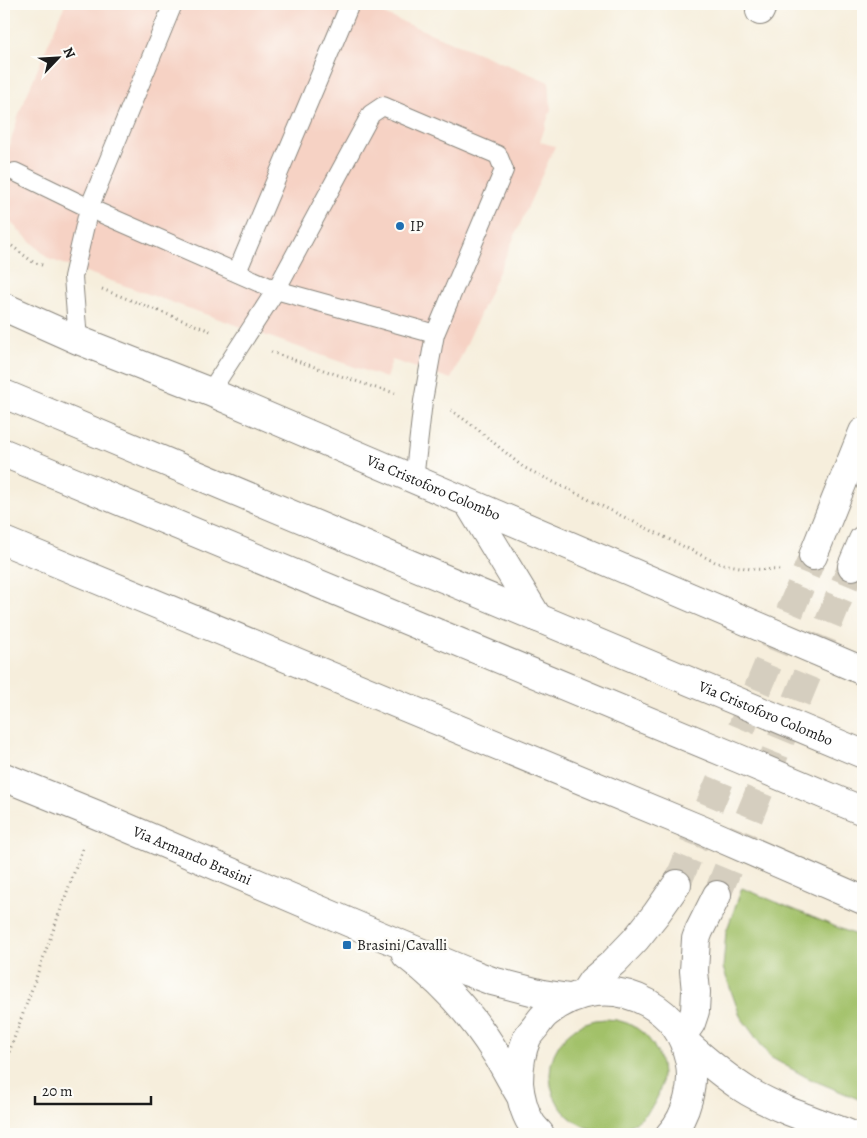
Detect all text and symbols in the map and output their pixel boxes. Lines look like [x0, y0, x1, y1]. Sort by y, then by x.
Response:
north arrow [32, 32, 82, 82]
text: N [59, 44, 80, 61]
place label: IP [410, 216, 424, 236]
marker: IP [394, 220, 406, 232]
street label: Via Cristoforo Colombo [363, 450, 504, 525]
street label: Via Cristoforo Colombo [695, 676, 836, 750]
street label: Via Armando Brasini [129, 821, 255, 890]
place label: Brasini/Cavalli [357, 935, 447, 955]
marker: Brasini/Cavalli [341, 939, 353, 951]
scale bar [35, 1073, 151, 1105]
text: 20 m [42, 1081, 73, 1101]

